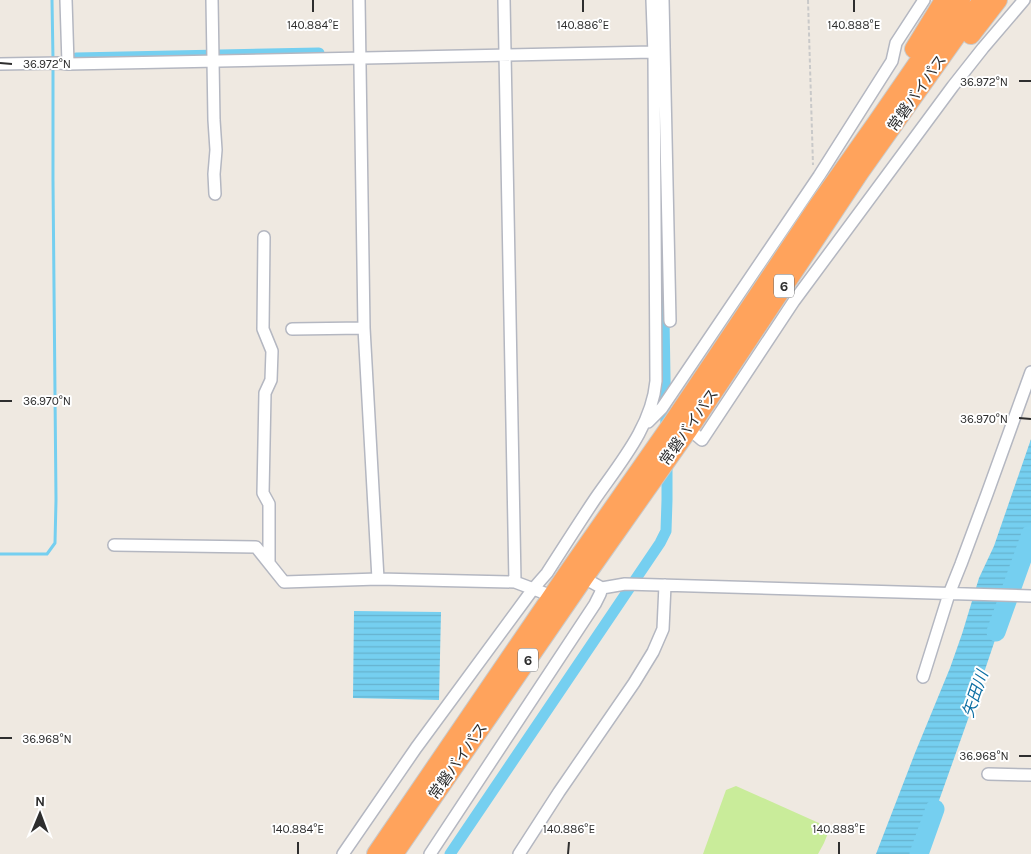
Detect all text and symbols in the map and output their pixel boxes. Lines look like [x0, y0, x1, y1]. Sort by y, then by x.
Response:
text: 140.884°E [287, 18, 339, 32]
text: 140.886°E [557, 18, 609, 32]
text: 140.888°E [828, 18, 880, 32]
street label: 常磐バイパス [884, 51, 950, 135]
text: 36.972°N [23, 57, 71, 71]
text: 36.972°N [960, 75, 1008, 89]
road number: 6 [774, 274, 794, 298]
street label: 常磐バイパス [656, 385, 722, 469]
text: 36.970°N [23, 394, 71, 408]
text: 36.970°N [960, 412, 1008, 426]
road number: 6 [518, 648, 538, 672]
water label: 矢田川 [958, 666, 992, 720]
street label: 常磐バイパス [425, 719, 491, 803]
text: 36.968°N [22, 732, 72, 746]
text: 36.968°N [959, 749, 1009, 763]
north arrow [15, 789, 65, 839]
text: N [35, 793, 45, 810]
text: 140.884°E [272, 822, 324, 836]
text: 140.886°E [543, 822, 595, 836]
text: 140.888°E [813, 822, 865, 836]

